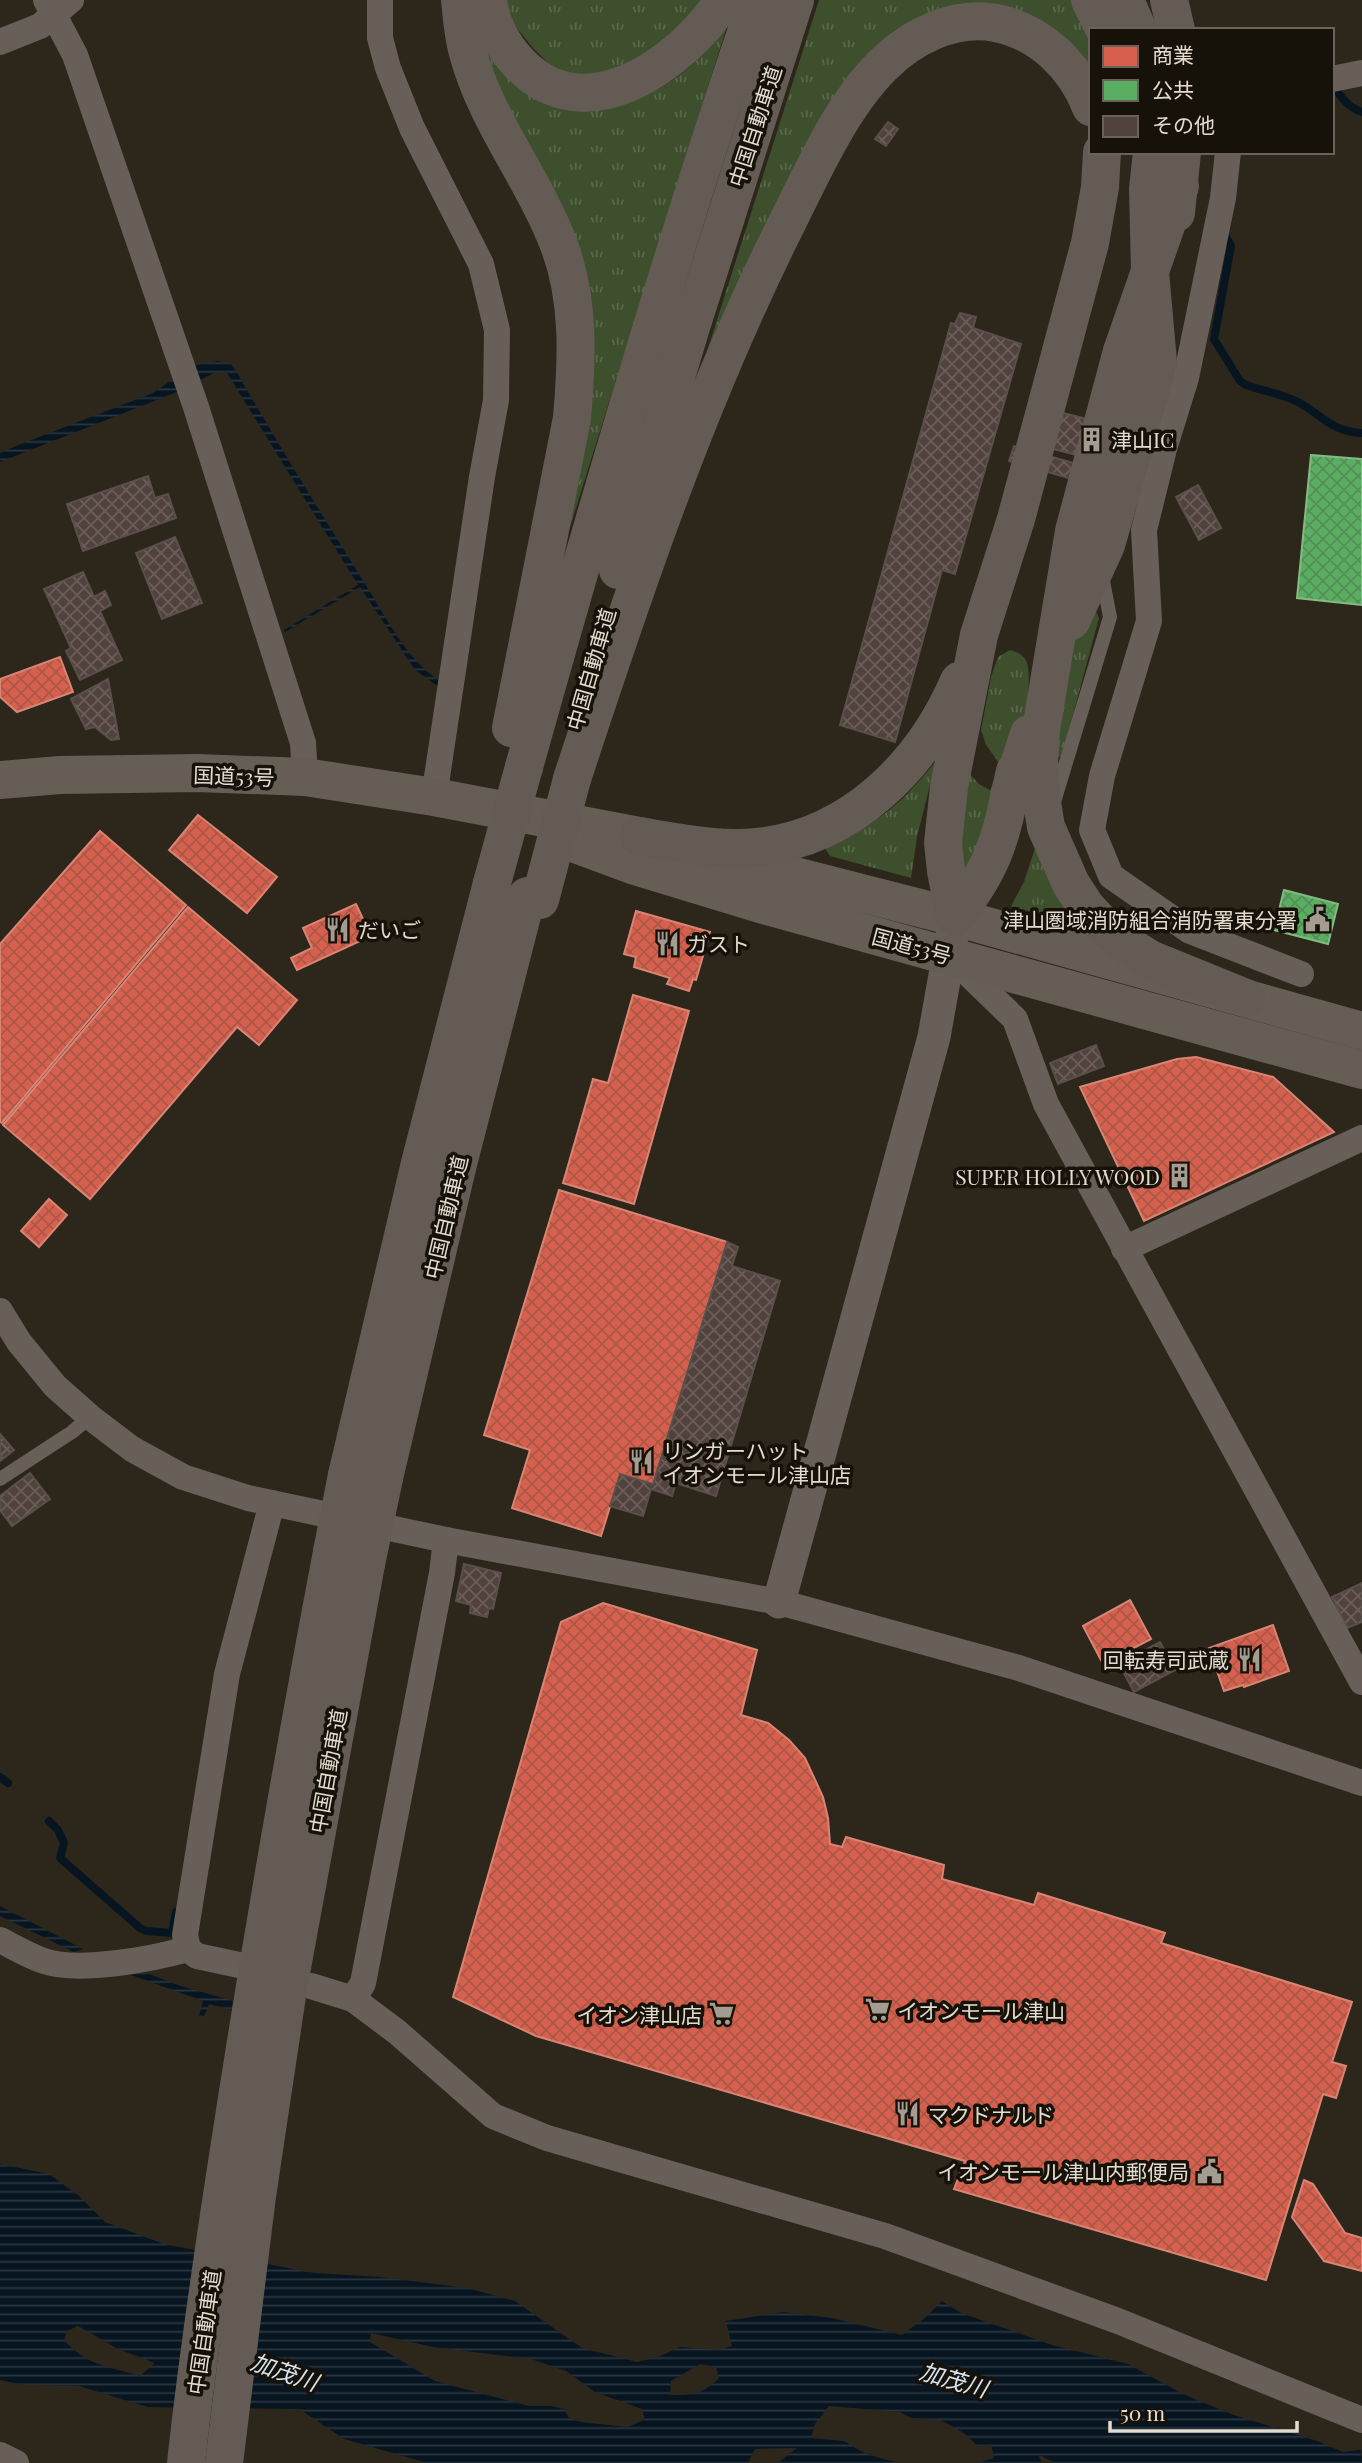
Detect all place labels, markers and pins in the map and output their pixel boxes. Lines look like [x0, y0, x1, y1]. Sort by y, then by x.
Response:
building icon: 津山IC [1077, 425, 1105, 453]
place label: 津山IC [1111, 425, 1174, 453]
place label: 津山圏域消防組合消防署東分署 [1003, 905, 1297, 933]
public building icon: 津山圏域消防組合消防署東分署 [1303, 905, 1331, 933]
restaurant icon: だいご [324, 915, 352, 943]
place label: だいご [358, 915, 421, 943]
restaurant icon: ガスト [653, 929, 681, 957]
place label: ガスト [687, 929, 750, 957]
place label: SUPER HOLLY WOOD [955, 1162, 1160, 1190]
building icon: SUPER HOLLY WOOD [1166, 1162, 1194, 1190]
place label: リンガーハット イオンモール津山店 [662, 1436, 851, 1488]
restaurant icon: リンガーハット イオンモール津山店 [628, 1448, 656, 1476]
place label: 回転寿司武蔵 [1103, 1645, 1229, 1673]
restaurant icon: 回転寿司武蔵 [1235, 1645, 1263, 1673]
supermarket icon: イオンモール津山 [863, 1996, 891, 2024]
place label: イオンモール津山 [897, 1996, 1065, 2024]
place label: イオン津山店 [576, 2000, 702, 2028]
supermarket icon: イオン津山店 [708, 2000, 736, 2028]
restaurant icon: マクドナルド [894, 2100, 922, 2128]
place label: マクドナルド [928, 2100, 1054, 2128]
place label: イオンモール津山内郵便局 [937, 2157, 1189, 2185]
public building icon: イオンモール津山内郵便局 [1195, 2157, 1223, 2185]

